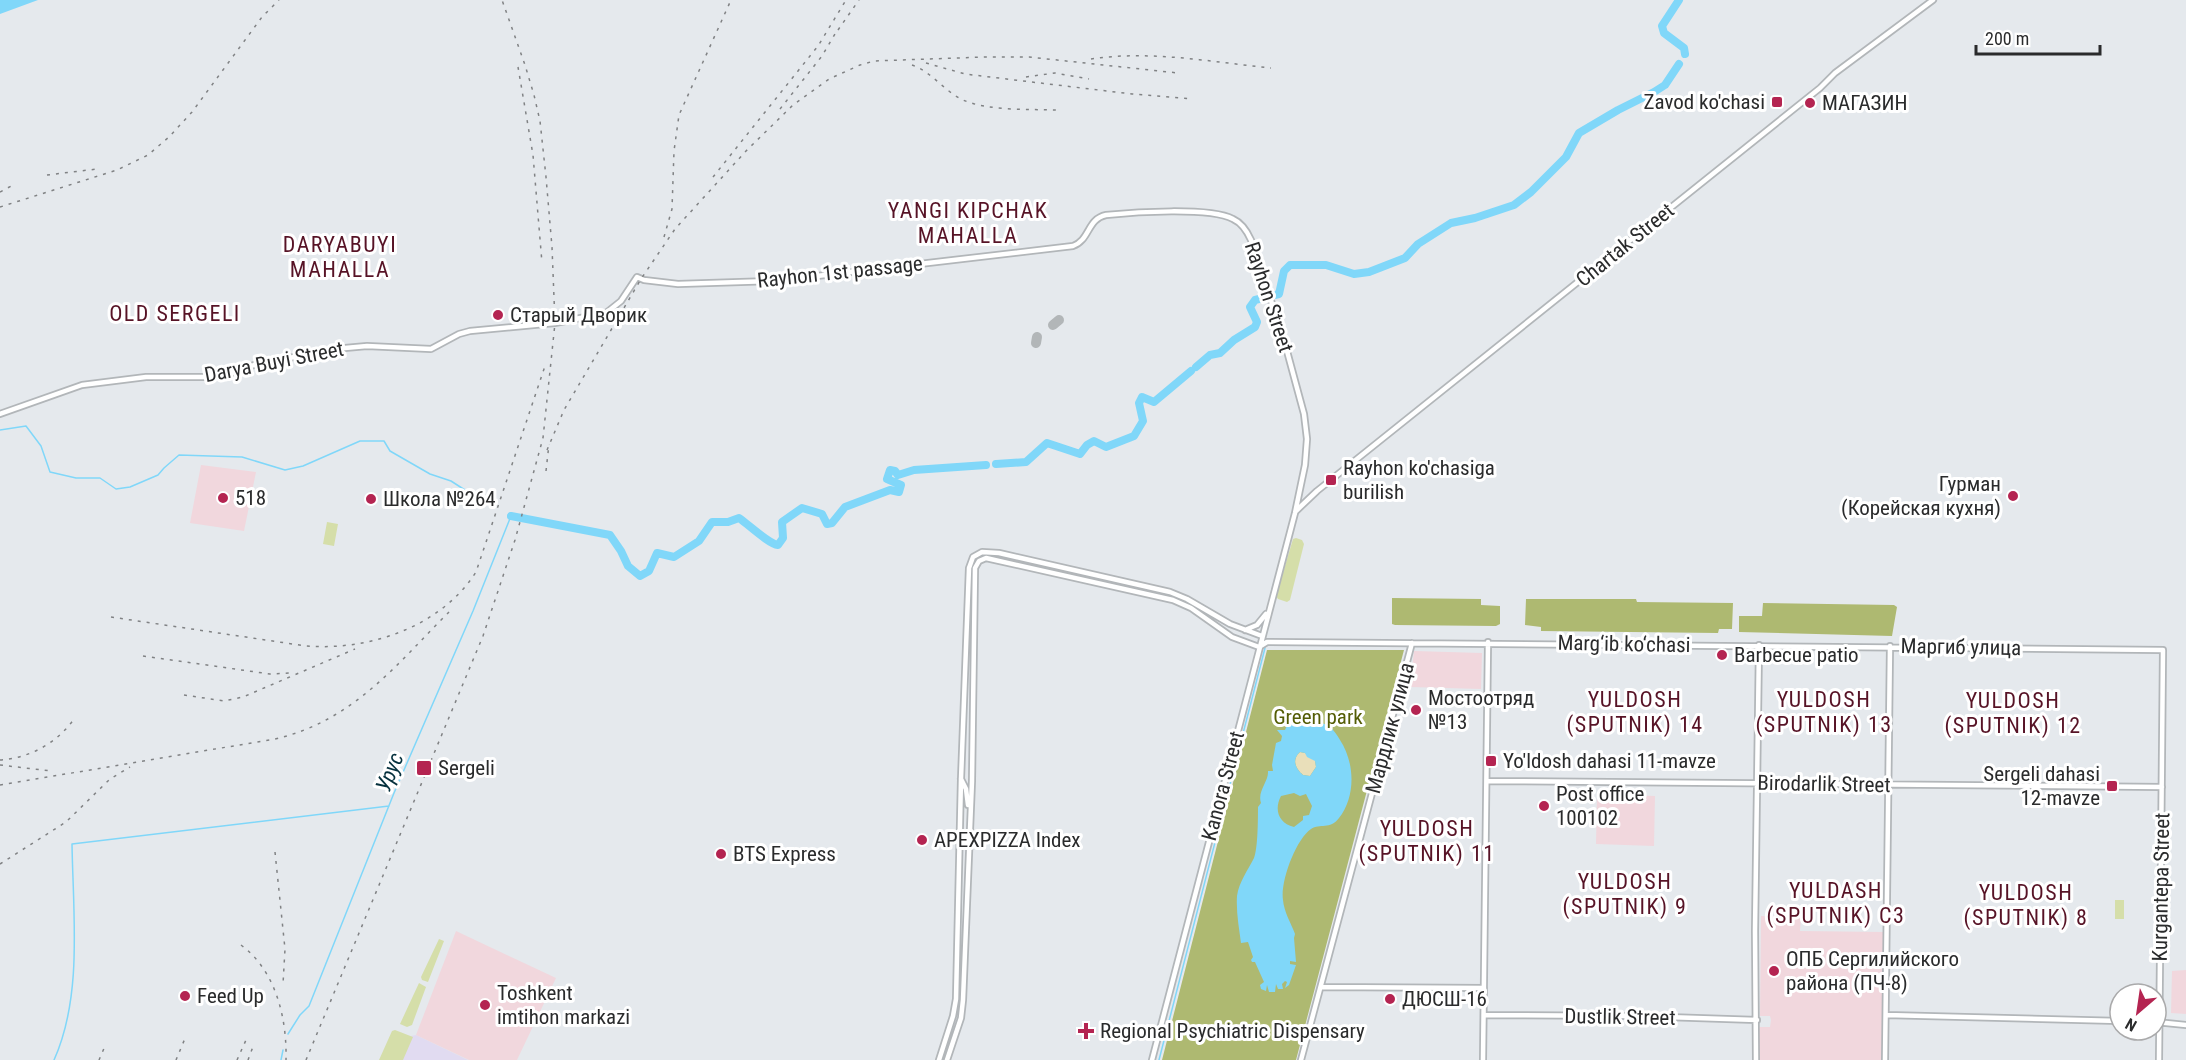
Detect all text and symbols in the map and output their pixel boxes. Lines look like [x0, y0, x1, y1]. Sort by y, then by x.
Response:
scale bar [1976, 18, 2100, 56]
text: 200 m [1985, 28, 2029, 49]
place label: Zavod ko'chasi [1644, 90, 1765, 114]
place label: МАГАЗИН [1822, 91, 1907, 115]
marker: Zavod ko'chasi [1770, 95, 1784, 109]
marker: МАГАЗИН [1803, 96, 1817, 110]
district label: YANGI KIPCHAK MAHALLA [888, 198, 1048, 248]
street label: Chartak Street [1571, 198, 1679, 292]
district label: DARYABUYI MAHALLA [283, 232, 397, 282]
street label: Rayhon Street [1240, 239, 1298, 355]
street label: Rayhon 1st passage [756, 251, 924, 293]
district label: OLD SERGELI [109, 301, 241, 326]
place label: Старый Дворик [510, 303, 647, 327]
marker: Старый Дворик [491, 308, 505, 322]
street label: Darya Buyi Street [202, 337, 346, 387]
place label: Rayhon ko'chasiga burilish [1343, 456, 1495, 504]
place label: Гурман (Корейская кухня) [1841, 472, 2001, 520]
marker: Rayhon ko'chasiga burilish [1324, 473, 1338, 487]
place label: 518 [235, 486, 266, 510]
place label: Школа №264 [383, 487, 496, 511]
marker: Гурман (Корейская кухня) [2006, 489, 2020, 503]
marker: 518 [216, 491, 230, 505]
marker: Школа №264 [364, 492, 378, 506]
street label: Marg‘ib ko‘chasi [1557, 631, 1691, 657]
street label: Маргиб улица [1901, 634, 2021, 660]
place label: Barbecue patio [1734, 643, 1859, 667]
marker: Barbecue patio [1715, 648, 1729, 662]
street label: Мардлик улица [1361, 660, 1419, 796]
place label: Мостоотряд №13 [1428, 686, 1534, 734]
district label: YULDOSH (SPUTNIK) 14 [1566, 687, 1704, 738]
district label: YULDOSH (SPUTNIK) 13 [1755, 687, 1893, 738]
district label: YULDOSH (SPUTNIK) 12 [1944, 688, 2082, 739]
marker: Мостоотряд №13 [1409, 703, 1423, 717]
park label: Green park [1273, 705, 1363, 729]
street label: Kanora Street [1197, 729, 1249, 843]
water label: Урус [370, 749, 409, 795]
place label: Yo'ldosh dahasi 11-mavze [1503, 749, 1716, 773]
marker: Yo'ldosh dahasi 11-mavze [1484, 754, 1498, 768]
place label: Sergeli [438, 756, 495, 780]
marker: Sergeli [415, 759, 433, 777]
place label: Sergeli dahasi 12-mavze [1983, 762, 2100, 810]
street label: Birodarlik Street [1757, 771, 1891, 797]
marker: Sergeli dahasi 12-mavze [2105, 779, 2119, 793]
place label: Post office 100102 [1556, 782, 1645, 830]
marker: Post office 100102 [1537, 799, 1551, 813]
street label: Kurgantepa Street [2148, 812, 2174, 962]
district label: YULDOSH (SPUTNIK) 11 [1358, 816, 1496, 867]
place label: APEXPIZZA Index [934, 828, 1081, 852]
marker: APEXPIZZA Index [915, 833, 929, 847]
place label: BTS Express [733, 842, 836, 866]
marker: BTS Express [714, 847, 728, 861]
district label: YULDOSH (SPUTNIK) 9 [1563, 869, 1687, 920]
district label: YULDASH (SPUTNIK) С3 [1767, 878, 1905, 929]
district label: YULDOSH (SPUTNIK) 8 [1964, 880, 2088, 931]
place label: ОПБ Сергилийского района (ПЧ-8) [1786, 947, 1959, 995]
marker: ОПБ Сергилийского района (ПЧ-8) [1767, 964, 1781, 978]
place label: Toshkent imtihon markazi [497, 981, 630, 1029]
north arrow [2108, 982, 2168, 1042]
place label: Feed Up [197, 984, 264, 1008]
place label: ДЮСШ-16 [1402, 987, 1487, 1011]
marker: Feed Up [178, 989, 192, 1003]
marker: ДЮСШ-16 [1383, 992, 1397, 1006]
marker: Toshkent imtihon markazi [478, 998, 492, 1012]
street label: Dustlik Street [1564, 1004, 1676, 1030]
text: N [2122, 1014, 2140, 1035]
place label: Regional Psychiatric Dispensary [1100, 1019, 1365, 1043]
marker: Regional Psychiatric Dispensary [1077, 1022, 1095, 1040]

